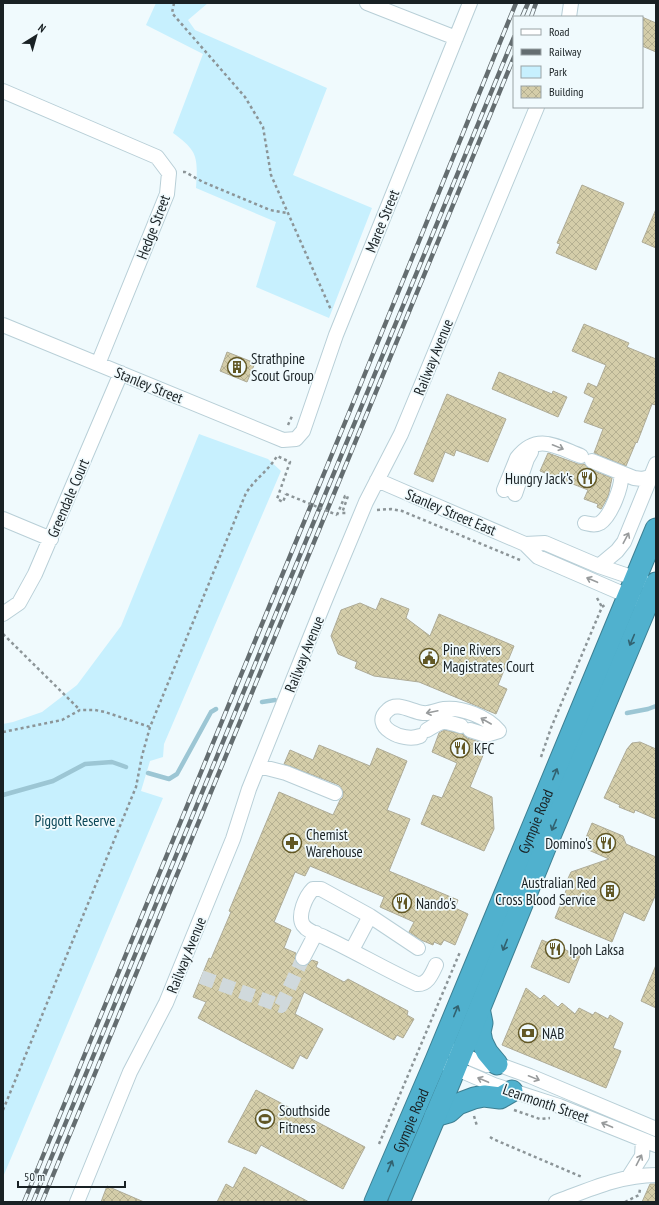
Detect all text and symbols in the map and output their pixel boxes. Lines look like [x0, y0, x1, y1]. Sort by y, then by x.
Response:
north arrow [16, 16, 56, 56]
legend [513, 16, 643, 108]
text: N [35, 21, 49, 35]
text: Road [549, 24, 569, 39]
text: Railway [549, 44, 582, 59]
text: Park [549, 64, 567, 79]
text: Building [549, 84, 584, 99]
street label: Maree Street [361, 187, 403, 255]
street label: Hedge Street [132, 192, 174, 262]
street label: Railway Avenue [409, 316, 457, 398]
place label: Strathpine Scout Group [251, 349, 314, 385]
building icon: Strathpine Scout Group [226, 356, 248, 378]
street label: Stanley Street [112, 363, 186, 407]
one-way arrow [551, 444, 563, 451]
street label: Greendale Court [43, 456, 93, 540]
restaurant icon: Hungry Jack's [576, 467, 598, 489]
place label: Hungry Jack's [505, 469, 573, 488]
street label: Stanley Street East [403, 484, 499, 540]
one-way arrow [623, 532, 630, 544]
one-way arrow [586, 576, 598, 584]
street label: Railway Avenue [280, 613, 328, 695]
one-way arrow [628, 634, 635, 646]
place label: Pine Rivers Magistrates Court [443, 640, 534, 676]
public building icon: Pine Rivers Magistrates Court [418, 647, 440, 669]
one-way arrow [426, 708, 439, 716]
one-way arrow [480, 716, 492, 724]
restaurant icon: KFC [449, 737, 471, 759]
place label: KFC [474, 739, 495, 758]
one-way arrow [552, 769, 559, 781]
street label: Gympie Road [513, 786, 557, 856]
park label: Piggott Reserve [34, 811, 116, 830]
one-way arrow [550, 818, 558, 830]
place label: Chemist Warehouse [306, 825, 363, 861]
pharmacy icon: Chemist Warehouse [281, 832, 303, 854]
restaurant icon: Domino's [595, 832, 617, 854]
place label: Domino's [545, 834, 592, 853]
place label: Australian Red Cross Blood Service [495, 873, 596, 909]
building icon: Australian Red Cross Blood Service [599, 880, 621, 902]
restaurant icon: Nando's [391, 892, 413, 914]
place label: Nando's [416, 894, 456, 913]
street label: Railway Avenue [162, 914, 210, 996]
restaurant icon: Ipoh Laksa [544, 938, 566, 960]
one-way arrow [501, 939, 508, 951]
place label: Ipoh Laksa [569, 940, 624, 959]
one-way arrow [453, 1005, 461, 1017]
bank icon: NAB [517, 1022, 539, 1044]
place label: NAB [542, 1024, 564, 1043]
one-way arrow [527, 1075, 539, 1082]
one-way arrow [478, 1076, 490, 1084]
street label: Learmonth Street [501, 1079, 591, 1127]
street label: Gympie Road [388, 1085, 432, 1155]
place label: Southside Fitness [279, 1101, 330, 1137]
sports icon: Southside Fitness [254, 1108, 276, 1130]
one-way arrow [602, 1121, 614, 1129]
one-way arrow [636, 1154, 643, 1166]
one-way arrow [387, 1161, 395, 1173]
scale bar [18, 1163, 125, 1189]
text: 50 m [24, 1169, 45, 1184]

